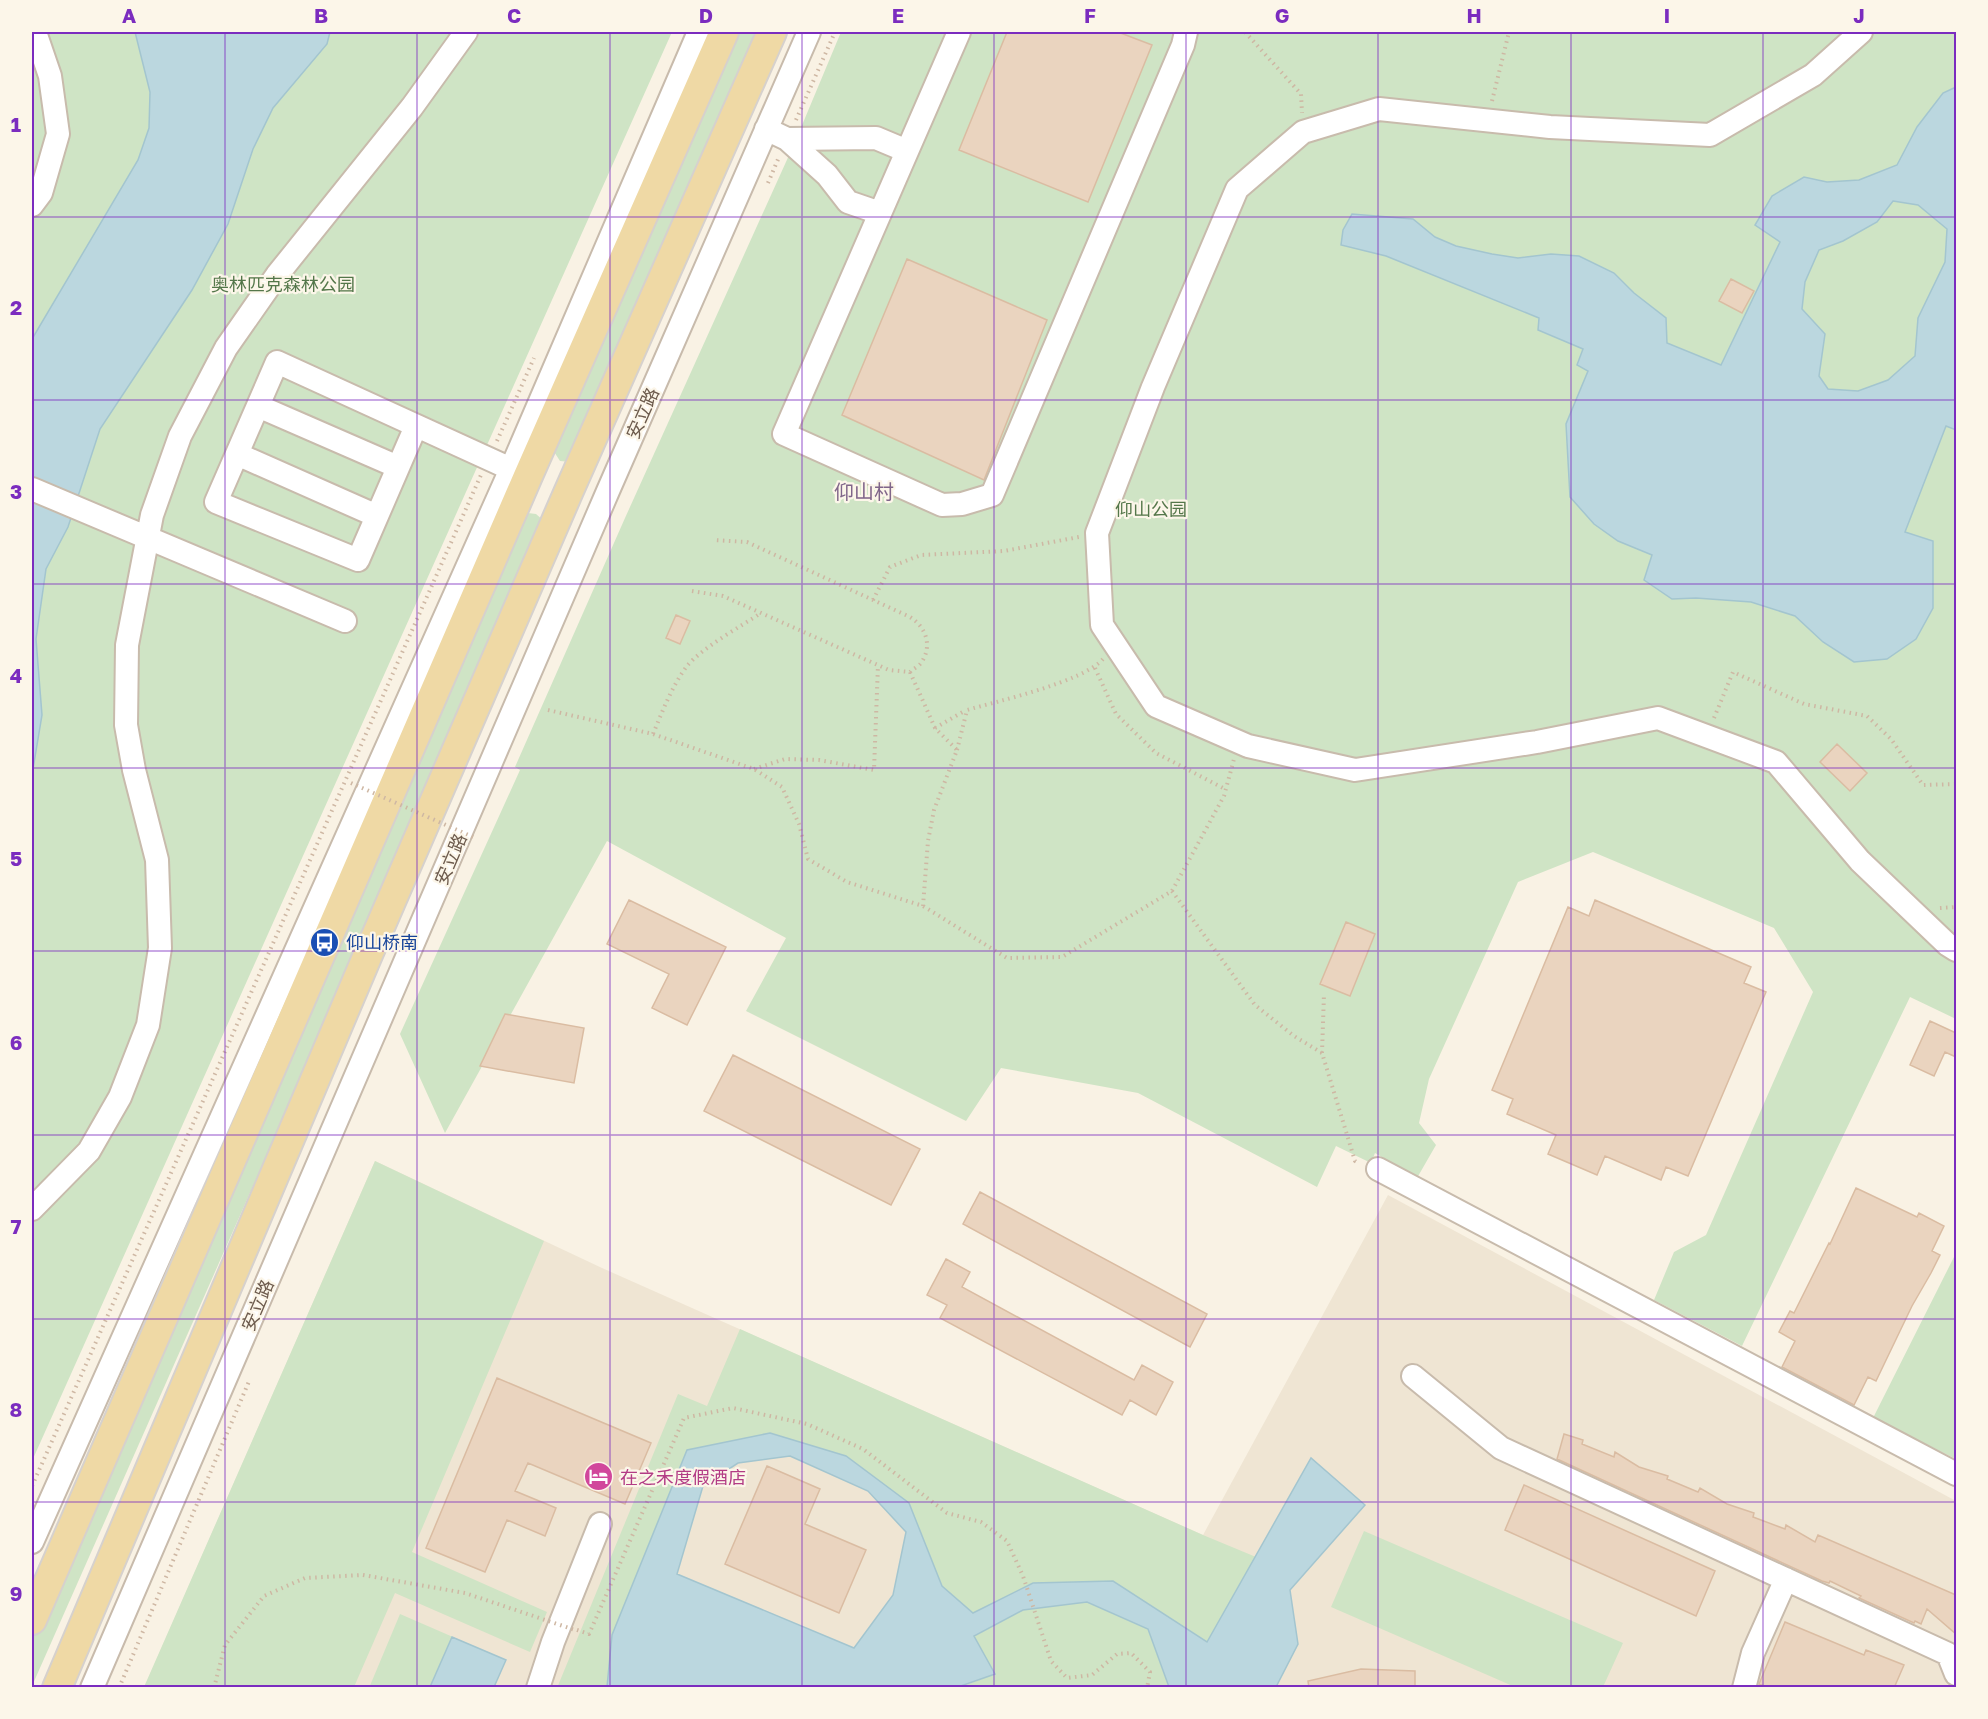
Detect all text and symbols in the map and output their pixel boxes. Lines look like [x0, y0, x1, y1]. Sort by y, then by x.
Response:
text: A [122, 3, 136, 27]
text: B [314, 3, 328, 27]
text: C [507, 3, 521, 27]
text: D [699, 3, 713, 27]
text: E [892, 3, 904, 27]
text: F [1084, 3, 1096, 27]
text: G [1275, 3, 1289, 27]
text: H [1466, 3, 1482, 27]
text: I [1664, 3, 1670, 27]
text: J [1853, 3, 1865, 27]
text: 1 [11, 112, 21, 136]
park label: 奥林匹克森林公园 [211, 273, 355, 295]
text: 2 [10, 295, 22, 319]
street label: 安立路 [621, 384, 663, 442]
text: 3 [10, 479, 22, 503]
district label: 仰山村 [834, 479, 894, 503]
park label: 仰山公园 [1115, 498, 1187, 520]
text: 4 [10, 663, 22, 687]
street label: 安立路 [429, 830, 471, 888]
text: 5 [10, 846, 22, 870]
bus stop icon: 仰山桥南 [309, 926, 341, 958]
place label: 仰山桥南 [346, 931, 418, 953]
text: 6 [10, 1030, 22, 1054]
text: 7 [11, 1214, 22, 1238]
street label: 安立路 [236, 1276, 278, 1334]
text: 8 [10, 1397, 22, 1421]
hotel icon: 在之禾度假酒店 [583, 1461, 615, 1493]
place label: 在之禾度假酒店 [620, 1466, 746, 1488]
text: 9 [10, 1581, 22, 1605]

